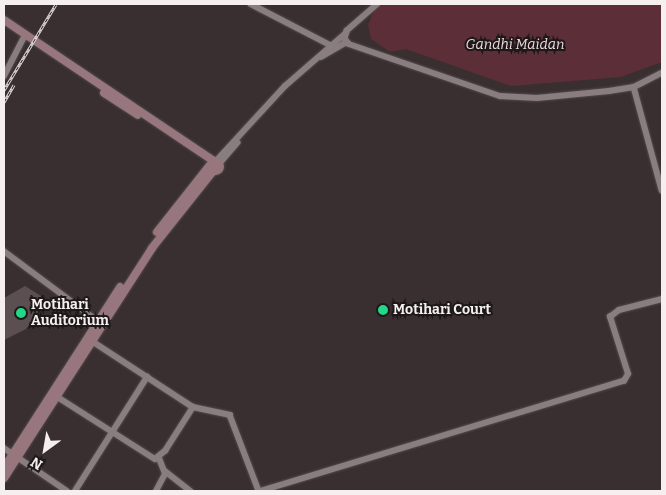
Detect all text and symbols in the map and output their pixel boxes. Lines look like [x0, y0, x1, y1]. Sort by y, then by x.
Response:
park label: Gandhi Maidan [466, 37, 564, 53]
place label: Motihari Auditorium [31, 297, 109, 330]
place label: Motihari Court [393, 302, 491, 318]
marker: Motihari Court [377, 304, 389, 316]
marker: Motihari Auditorium [15, 307, 27, 319]
north arrow [20, 425, 70, 475]
text: N [28, 453, 46, 473]

